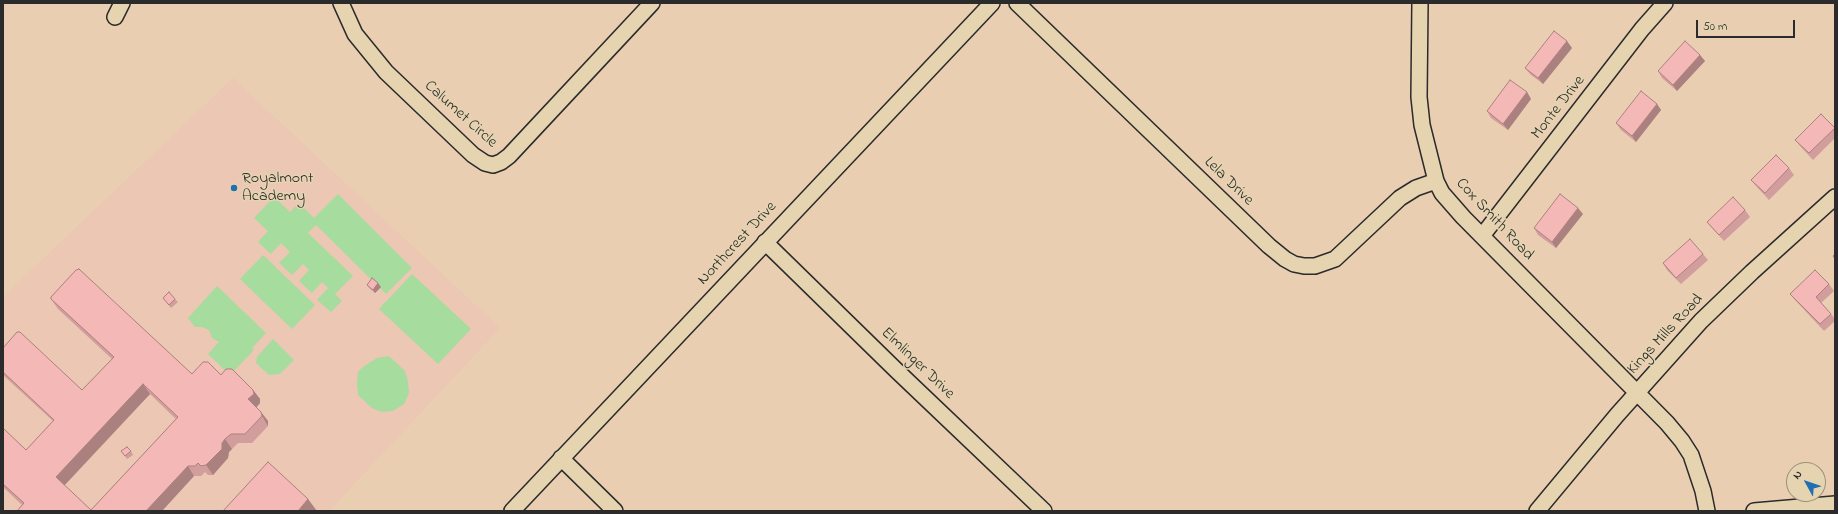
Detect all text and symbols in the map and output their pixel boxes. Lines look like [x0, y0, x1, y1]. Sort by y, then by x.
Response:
scale bar [1698, 12, 1797, 38]
text: 50 m [1703, 18, 1727, 36]
street label: Monte Drive [1528, 72, 1590, 144]
street label: Calumet Circle [419, 77, 501, 153]
street label: Lela Drive [1199, 154, 1257, 210]
place label: Royalmont Academy [242, 169, 313, 207]
street label: Cox Smith Road [1451, 175, 1537, 265]
marker: Royalmont Academy [229, 183, 239, 193]
street label: Northcrest Drive [694, 198, 782, 290]
street label: Kings Mills Road [1624, 291, 1708, 379]
street label: Elmlinger Drive [876, 324, 958, 404]
north arrow [1786, 462, 1826, 502]
text: N [1789, 467, 1806, 483]

